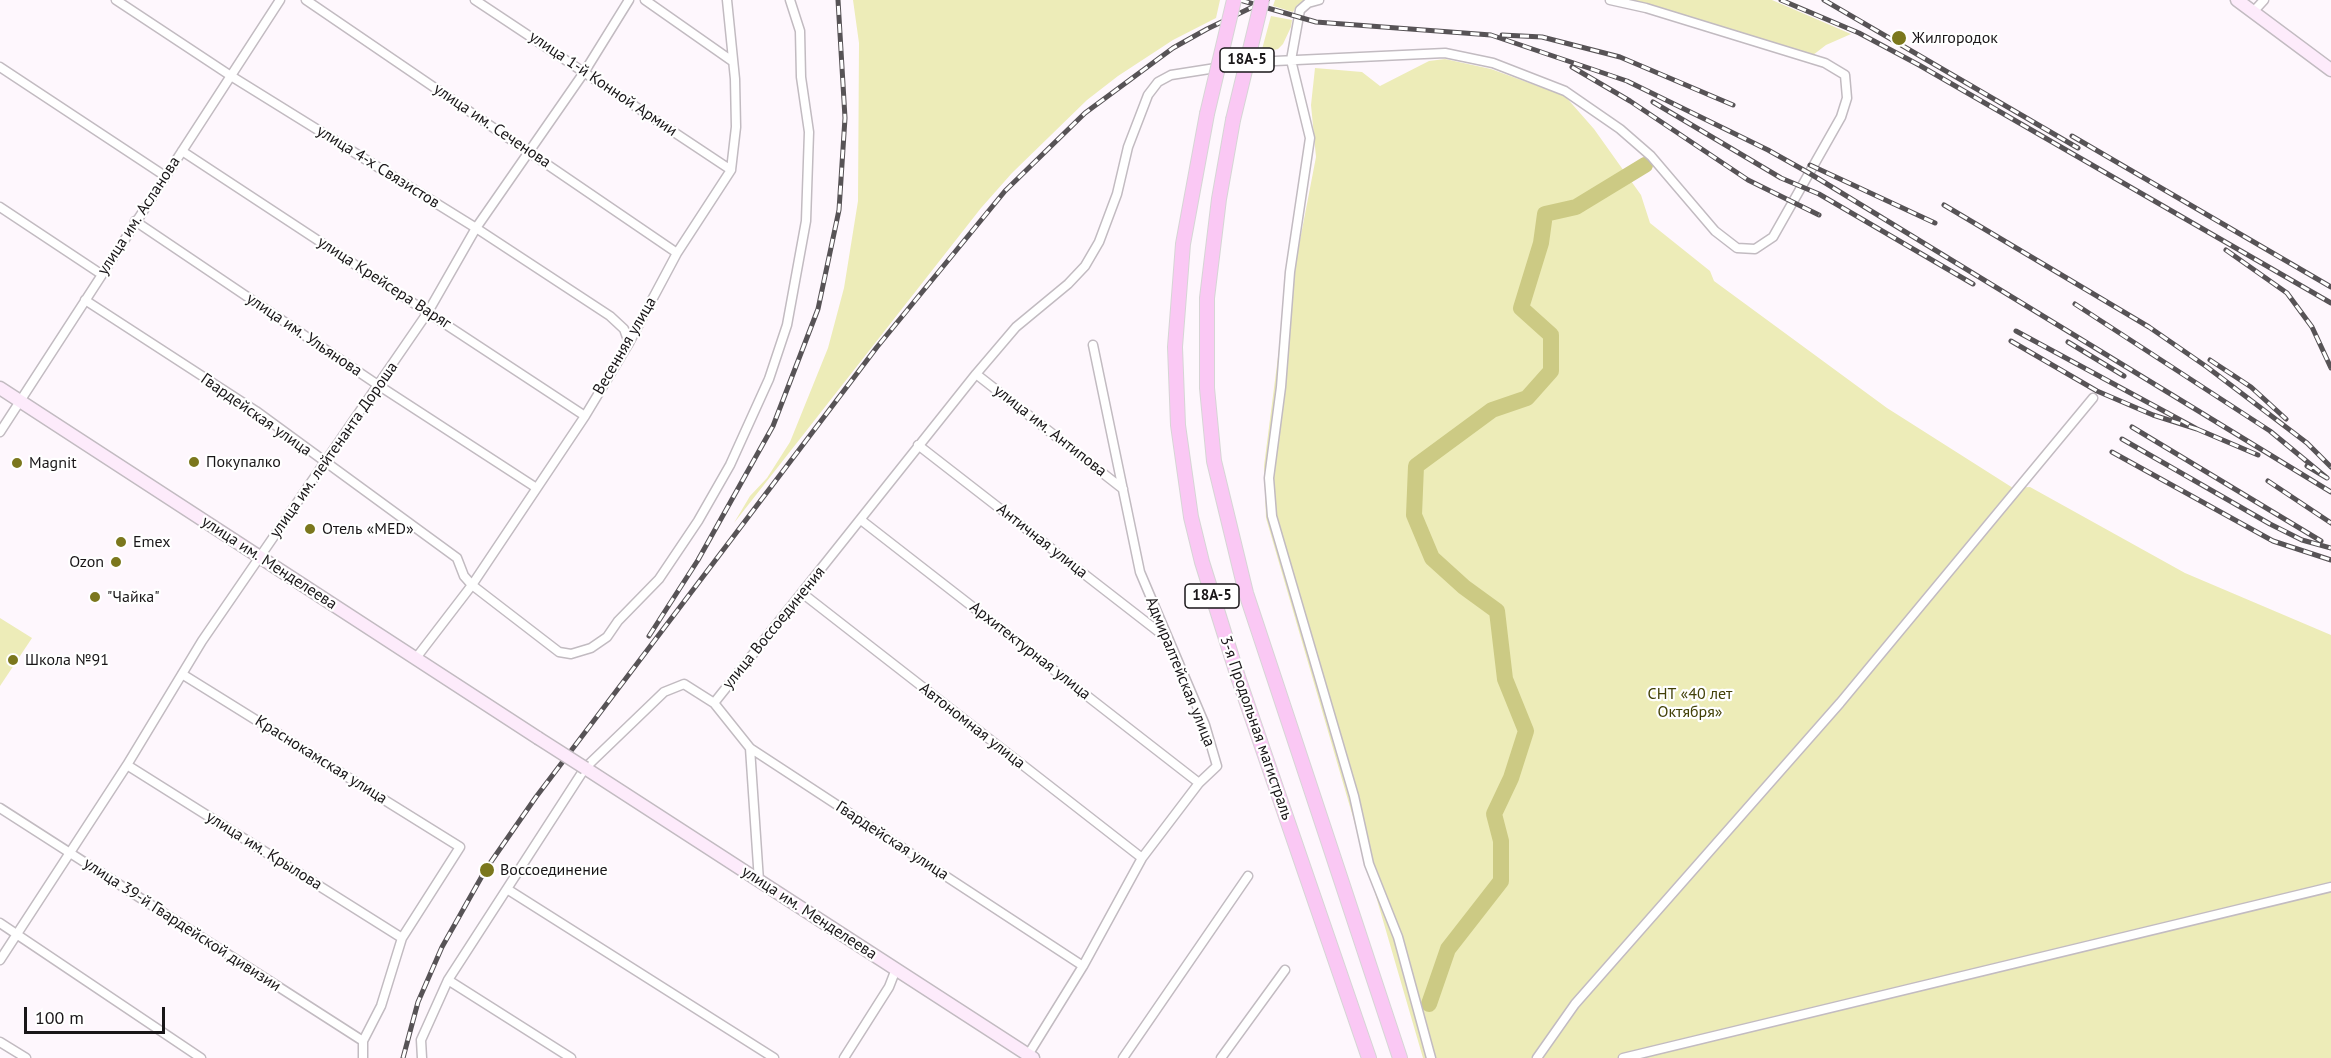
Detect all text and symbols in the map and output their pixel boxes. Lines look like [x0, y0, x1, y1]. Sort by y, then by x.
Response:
street label: улица 1-й Конной Армии [525, 27, 681, 141]
place label: Жилгородок [1912, 28, 1998, 48]
marker: Жилгородок [1890, 29, 1908, 47]
road number: 18А-5 [1220, 48, 1274, 72]
street label: улица им. Сеченова [430, 80, 554, 172]
street label: улица 4-х Связистов [313, 121, 443, 213]
street label: улица им. Асланова [94, 153, 184, 279]
street label: улица Крейсера Варяг [314, 233, 454, 333]
street label: улица им. Ульянова [243, 289, 365, 381]
street label: Весенняя улица [589, 294, 661, 398]
street label: улица им. лейтенанта Дороша [266, 358, 402, 542]
street label: Гвардейская улица [197, 370, 315, 460]
street label: улица им. Антипова [990, 381, 1110, 481]
place label: Покупалко [206, 452, 281, 472]
place label: Magnit [29, 453, 77, 473]
marker: Покупалко [187, 455, 201, 469]
marker: Magnit [10, 456, 24, 470]
street label: Античная улица [993, 500, 1091, 582]
street label: улица им. Менделеева [198, 512, 340, 614]
place label: Отель «MED» [322, 519, 414, 539]
marker: Отель «MED» [303, 522, 317, 536]
place label: Emex [133, 532, 171, 552]
marker: Emex [114, 535, 128, 549]
place label: Ozon [69, 552, 104, 572]
marker: Ozon [109, 555, 123, 569]
street label: улица Воссоединения [719, 563, 829, 693]
road number: 18А-5 [1185, 584, 1239, 608]
place label: "Чайка" [107, 587, 160, 607]
marker: "Чайка" [88, 590, 102, 604]
street label: Адмиралтейская улица [1141, 594, 1219, 750]
street label: Архитектурная улица [966, 598, 1094, 704]
street label: 3-я Продольная магистраль [1215, 633, 1297, 823]
place label: Школа №91 [25, 650, 109, 670]
marker: Школа №91 [6, 653, 20, 667]
street label: Автономная улица [915, 679, 1029, 773]
park label: СНТ «40 лет Октября» [1648, 684, 1732, 722]
street label: Краснокамская улица [251, 712, 391, 808]
street label: Гвардейская улица [832, 797, 952, 885]
street label: улица им. Крылова [202, 808, 326, 894]
street label: улица 39-й Гвардейской дивизии [80, 854, 284, 996]
place label: Воссоединение [500, 860, 608, 880]
marker: Воссоединение [478, 861, 496, 879]
street label: улица им. Менделеева [738, 862, 880, 964]
scale bar [27, 995, 168, 1033]
text: 100 m [35, 1006, 84, 1029]

